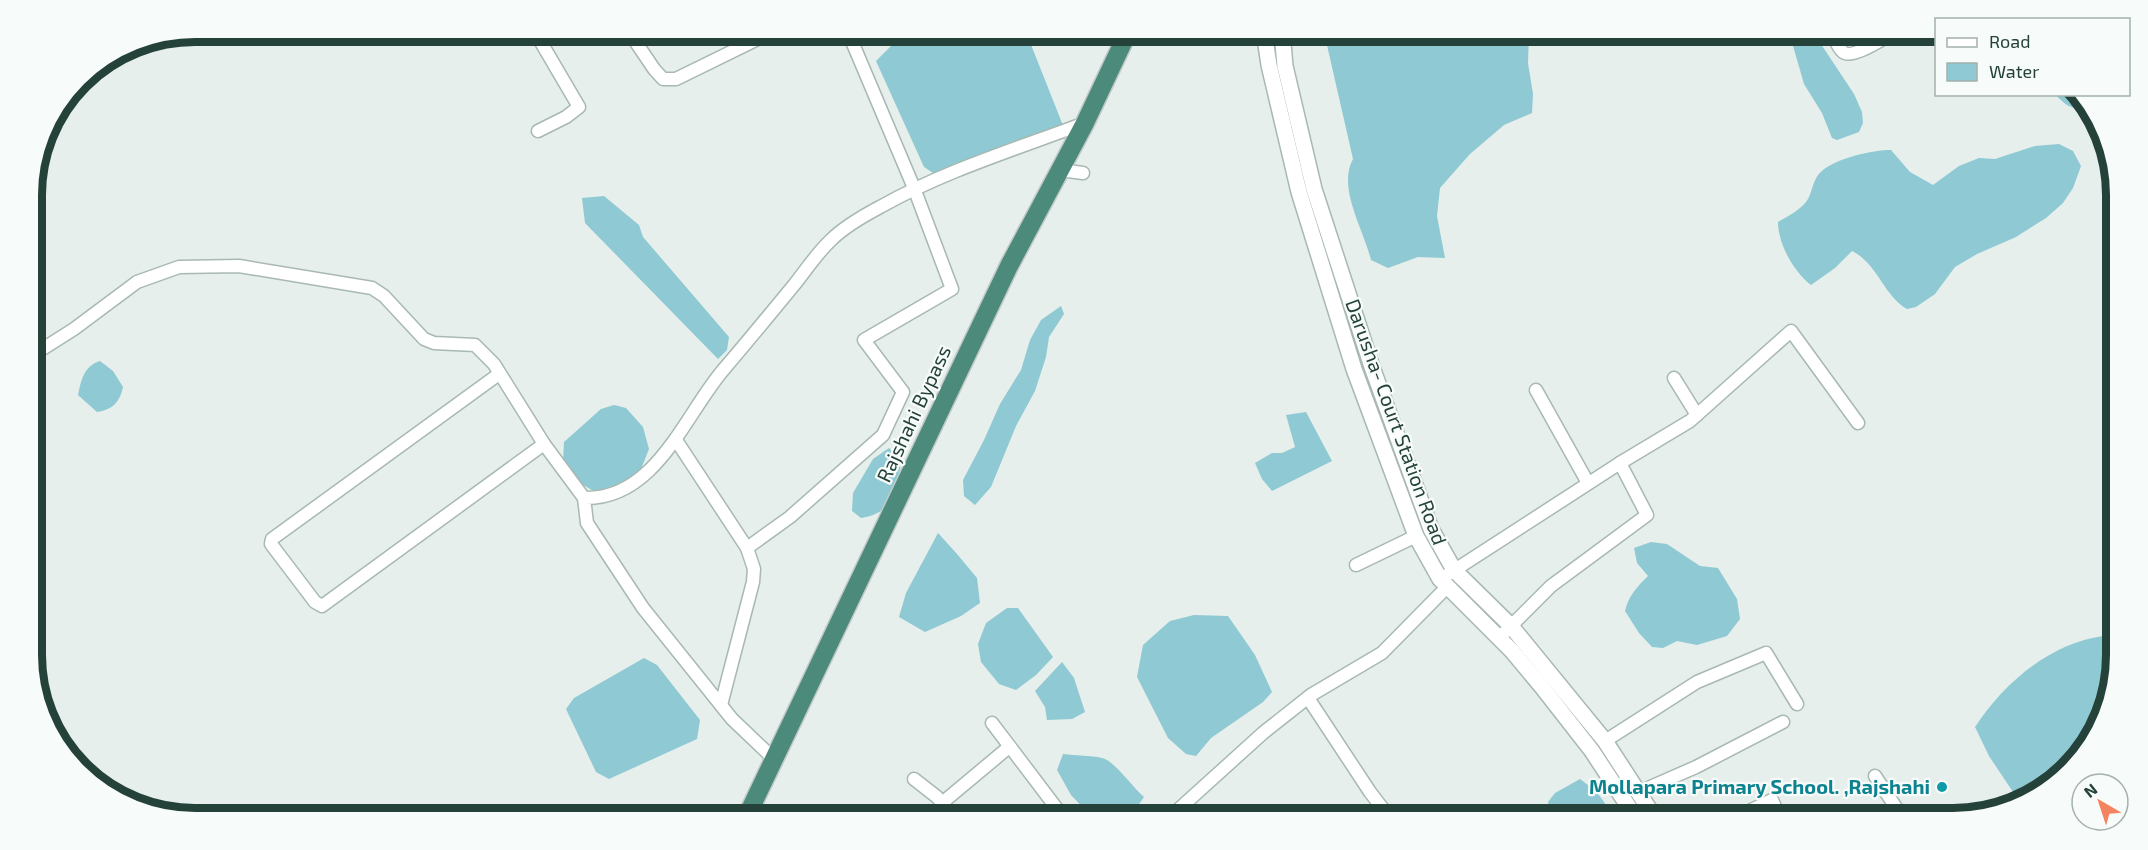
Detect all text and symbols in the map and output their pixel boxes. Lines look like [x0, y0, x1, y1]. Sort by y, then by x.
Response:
legend [1935, 18, 2130, 96]
text: Road [1989, 30, 2030, 52]
text: Water [1989, 60, 2039, 82]
street label: Darusha- Court Station Road [1341, 295, 1453, 548]
street label: Rajshahi Bypass [871, 341, 955, 486]
north arrow [2070, 772, 2130, 832]
place label: Mollapara Primary School. ,Rajshahi [1589, 774, 1930, 799]
text: N [2080, 779, 2101, 801]
marker: Mollapara Primary School. ,Rajshahi [1935, 780, 1949, 794]

